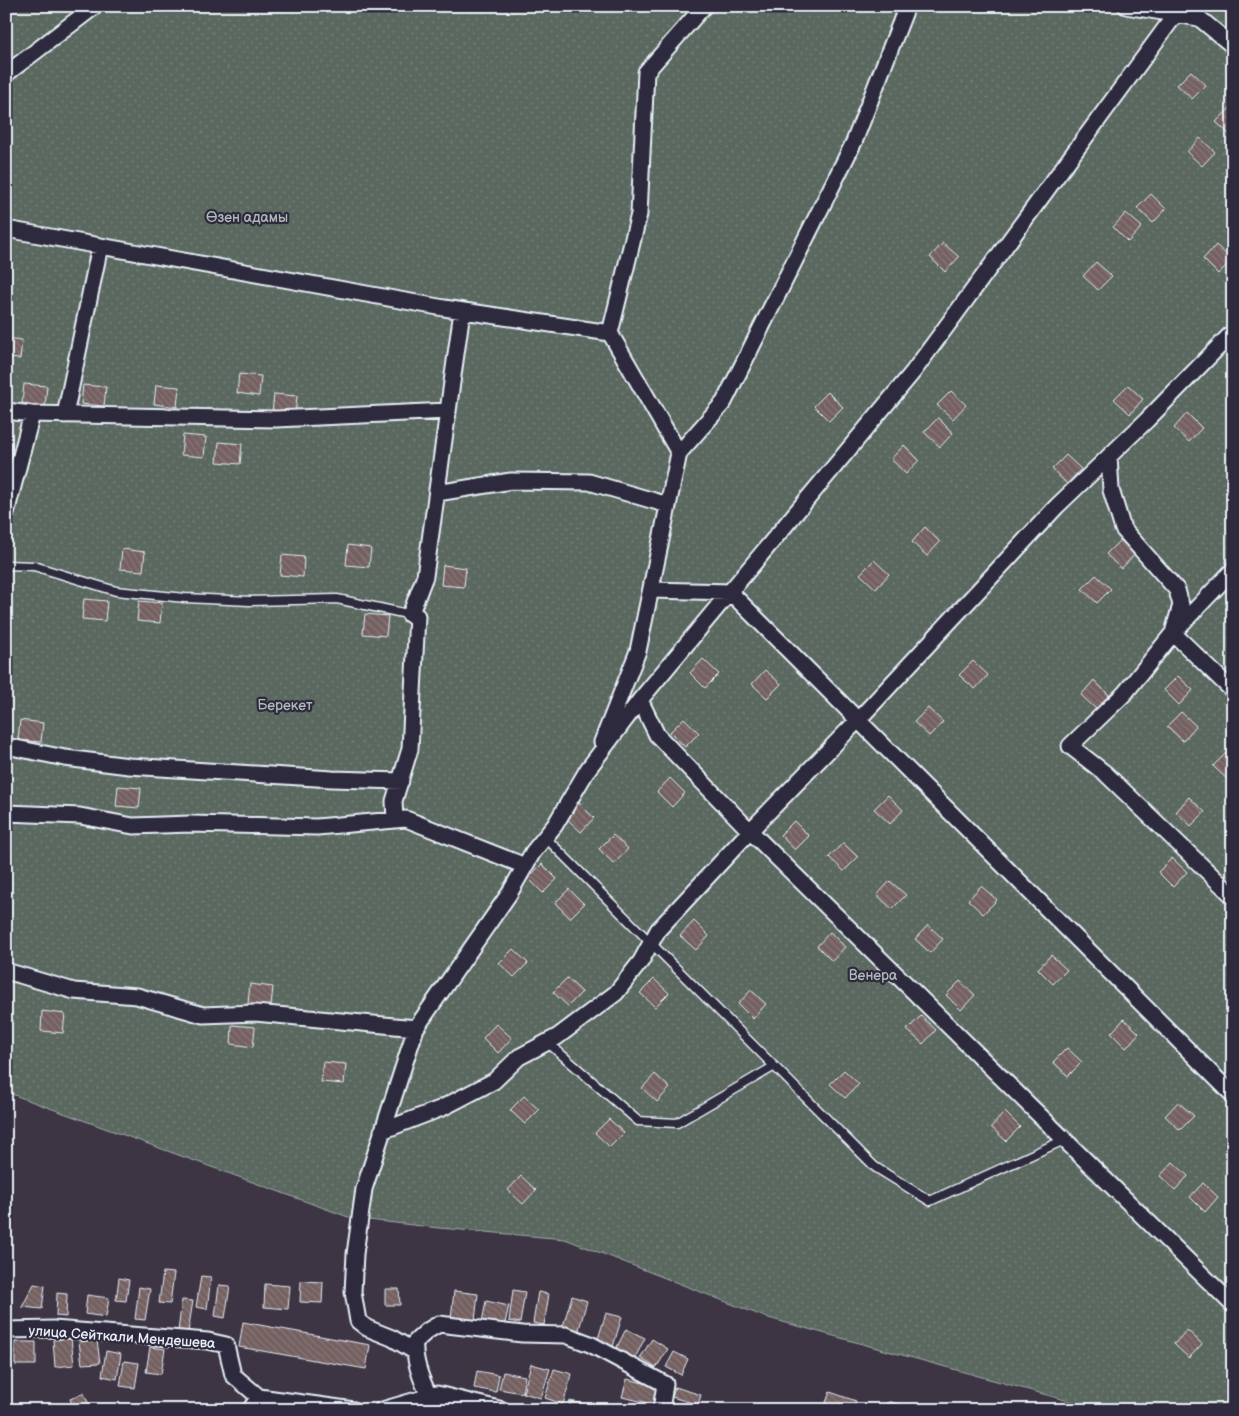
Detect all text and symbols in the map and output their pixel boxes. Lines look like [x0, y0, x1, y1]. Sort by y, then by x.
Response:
park label: Өзен адамы [206, 209, 288, 226]
park label: Берекет [258, 697, 313, 714]
park label: Венера [849, 967, 898, 984]
street label: улица Сейткали Мендешева [28, 1322, 217, 1352]

